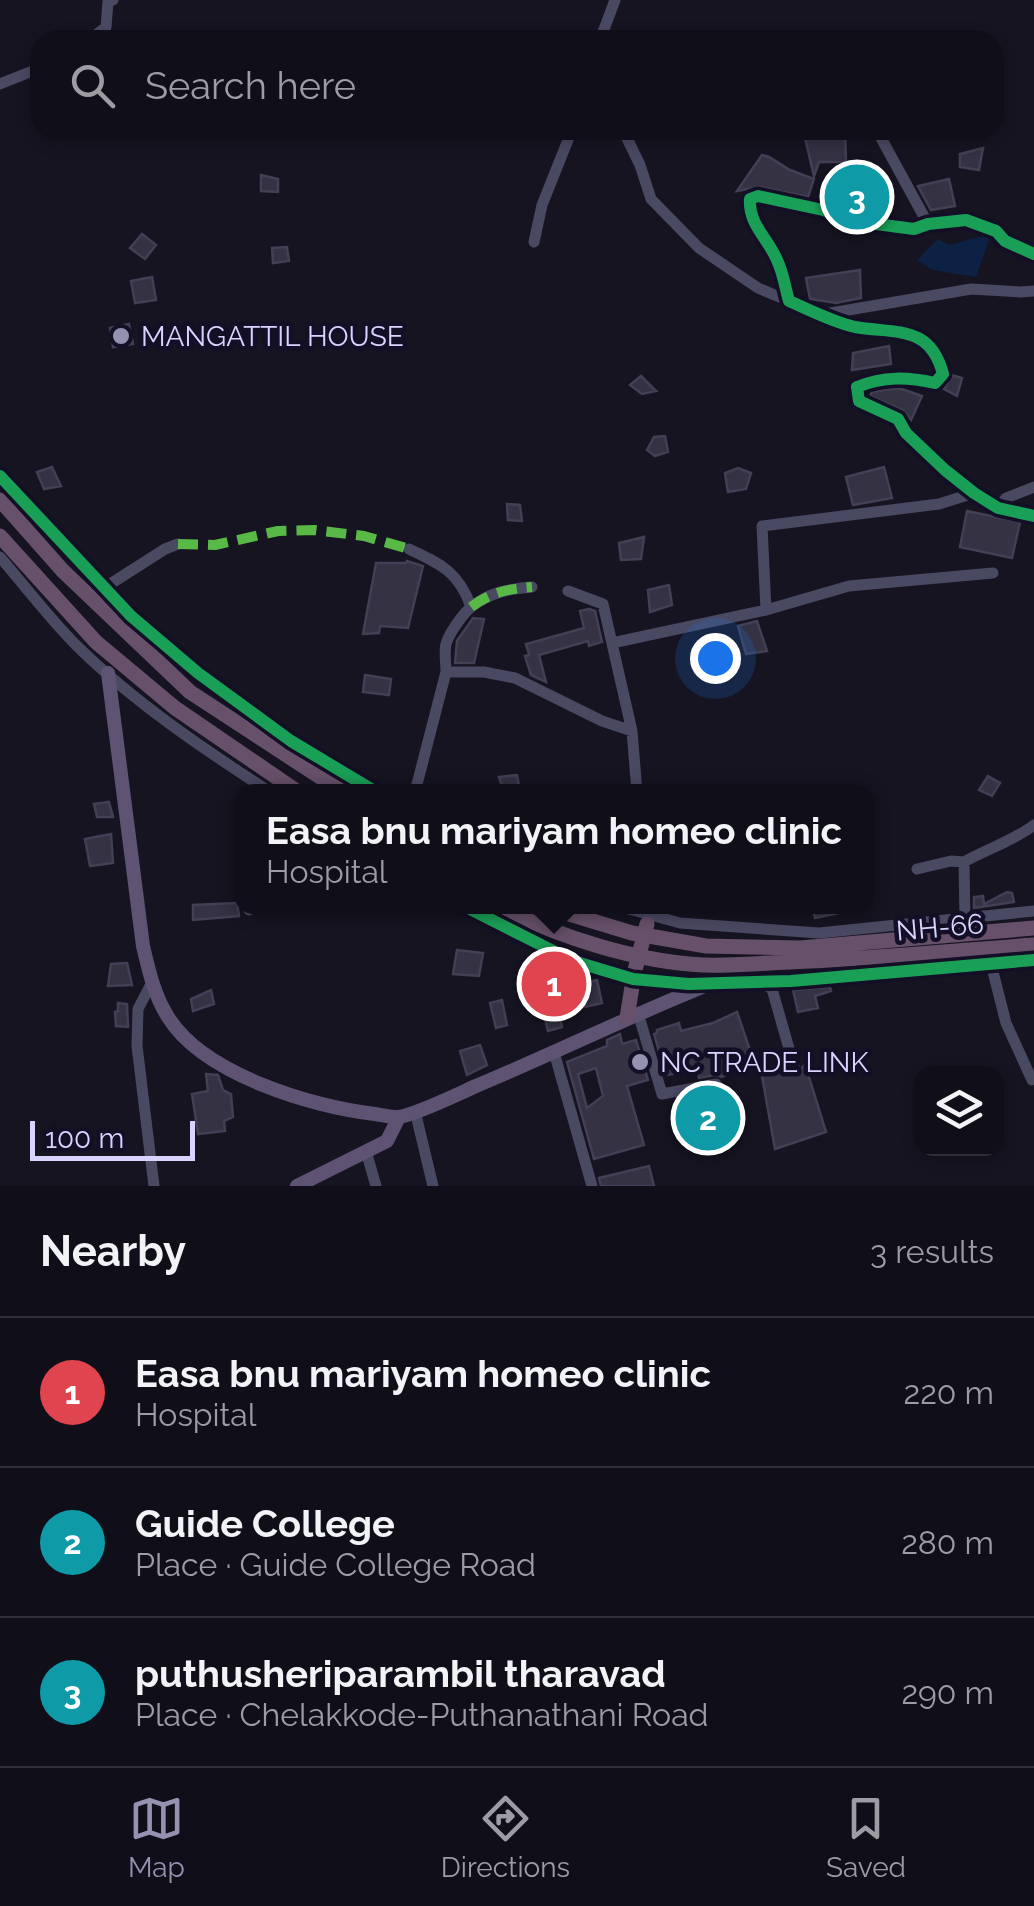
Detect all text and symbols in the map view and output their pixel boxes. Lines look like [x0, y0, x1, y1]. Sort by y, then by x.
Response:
search box [30, 30, 1004, 140]
icon: search [65, 58, 120, 113]
text: Search here [145, 63, 356, 108]
pin: 3 [824, 160, 890, 234]
place label: MANGATTIL HOUSE [141, 320, 404, 353]
marker: MANGATTIL HOUSE [110, 325, 132, 347]
your location [690, 633, 741, 684]
popup [234, 784, 874, 914]
text: Easa bnu mariyam homeo clinic [266, 808, 842, 853]
text: Hospital [266, 853, 388, 890]
street label: NH-66 [895, 907, 985, 948]
pin: 1 [522, 946, 586, 1022]
place label: NC TRADE LINK [660, 1046, 868, 1079]
marker: NC TRADE LINK [629, 1051, 651, 1073]
map controls [914, 1066, 1004, 1156]
button: layers [914, 1066, 1004, 1156]
pin: 2 [676, 1080, 740, 1156]
scale bar [30, 1116, 195, 1160]
text: 100 m [45, 1122, 124, 1155]
text: Nearby [40, 1227, 186, 1276]
text: 3 results [870, 1233, 994, 1270]
text: Easa bnu mariyam homeo clinic [135, 1351, 711, 1396]
text: 1 [65, 1374, 80, 1411]
text: 220 m [904, 1374, 994, 1411]
text: Hospital [135, 1396, 256, 1433]
text: Guide College [135, 1501, 395, 1546]
text: 2 [63, 1524, 82, 1561]
text: 280 m [901, 1524, 994, 1561]
text: Place · Guide College Road [135, 1546, 536, 1583]
text: puthusheriparambil tharavad [135, 1651, 666, 1696]
text: 3 [64, 1674, 81, 1711]
text: 290 m [901, 1674, 994, 1711]
text: Place · Chelakkode-Puthanathani Road [135, 1696, 709, 1733]
tab: Map [128, 1791, 185, 1884]
tab: Directions [441, 1791, 570, 1884]
tab: Saved [826, 1791, 906, 1884]

